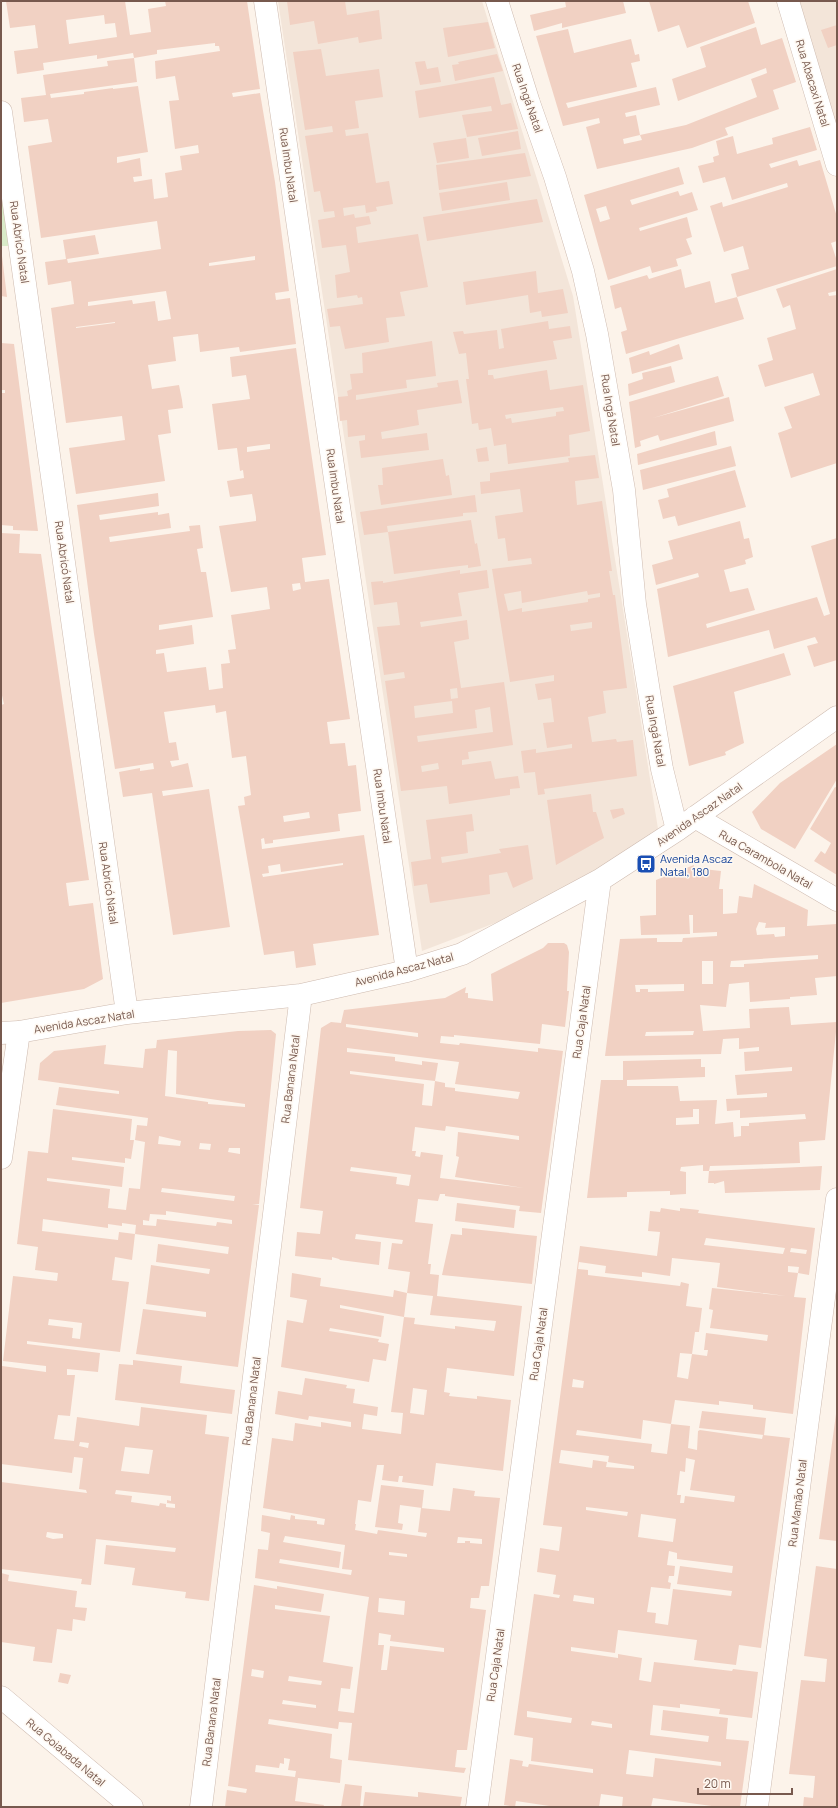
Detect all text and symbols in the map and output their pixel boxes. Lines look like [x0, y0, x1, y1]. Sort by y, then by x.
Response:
street label: Rua Abacaxi Natal [793, 37, 833, 129]
street label: Rua Ingá Natal [509, 61, 547, 135]
street label: Rua Imbu Natal [276, 126, 302, 204]
street label: Rua Abricó Natal [7, 200, 33, 284]
street label: Rua Ingá Natal [598, 373, 624, 447]
street label: Rua Imbu Natal [323, 447, 349, 525]
street label: Rua Abricó Natal [52, 520, 78, 604]
street label: Rua Ingá Natal [642, 694, 670, 768]
street label: Rua Imbu Natal [370, 767, 396, 845]
street label: Avenida Ascaz Natal [653, 779, 745, 849]
street label: Rua Carambola Natal [717, 826, 815, 892]
street label: Rua Abricó Natal [96, 841, 122, 925]
place label: Avenida Ascaz Natal, 180 [660, 851, 733, 879]
bus stop icon: Avenida Ascaz Natal, 180 [635, 853, 657, 875]
street label: Avenida Ascaz Natal [353, 949, 455, 989]
street label: Rua Caja Natal [568, 985, 594, 1059]
street label: Avenida Ascaz Natal [33, 1006, 135, 1036]
street label: Rua Banana Natal [277, 1034, 303, 1124]
street label: Rua Caja Natal [525, 1307, 551, 1381]
street label: Rua Banana Natal [238, 1356, 264, 1446]
street label: Rua Mamão Natal [784, 1458, 810, 1548]
street label: Rua Caja Natal [482, 1628, 508, 1702]
street label: Rua Banana Natal [198, 1677, 224, 1767]
street label: Rua Goiabada Natal [23, 1714, 109, 1790]
scale bar [698, 1770, 792, 1796]
text: 20 m [704, 1775, 731, 1792]

